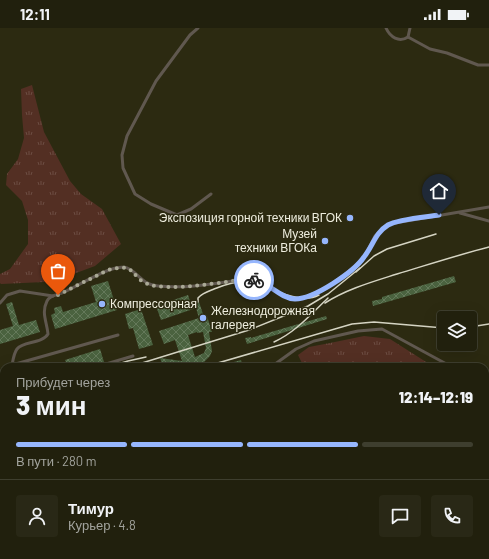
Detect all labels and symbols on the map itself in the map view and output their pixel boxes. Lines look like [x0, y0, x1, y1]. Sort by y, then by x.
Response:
pin [422, 174, 456, 215]
place label: Экспозиция горной техники ВГОК [159, 210, 342, 225]
marker: Экспозиция горной техники ВГОК [345, 213, 355, 223]
place label: Музей техники ВГОКа [235, 226, 317, 254]
marker: Музей техники ВГОКа [320, 236, 330, 246]
pin [41, 254, 75, 295]
courier [234, 260, 274, 300]
place label: Компрессорная [110, 296, 197, 311]
marker: Компрессорная [97, 299, 107, 309]
place label: Железнодорожная галерея [211, 303, 315, 332]
marker: Железнодорожная галерея [198, 313, 208, 323]

